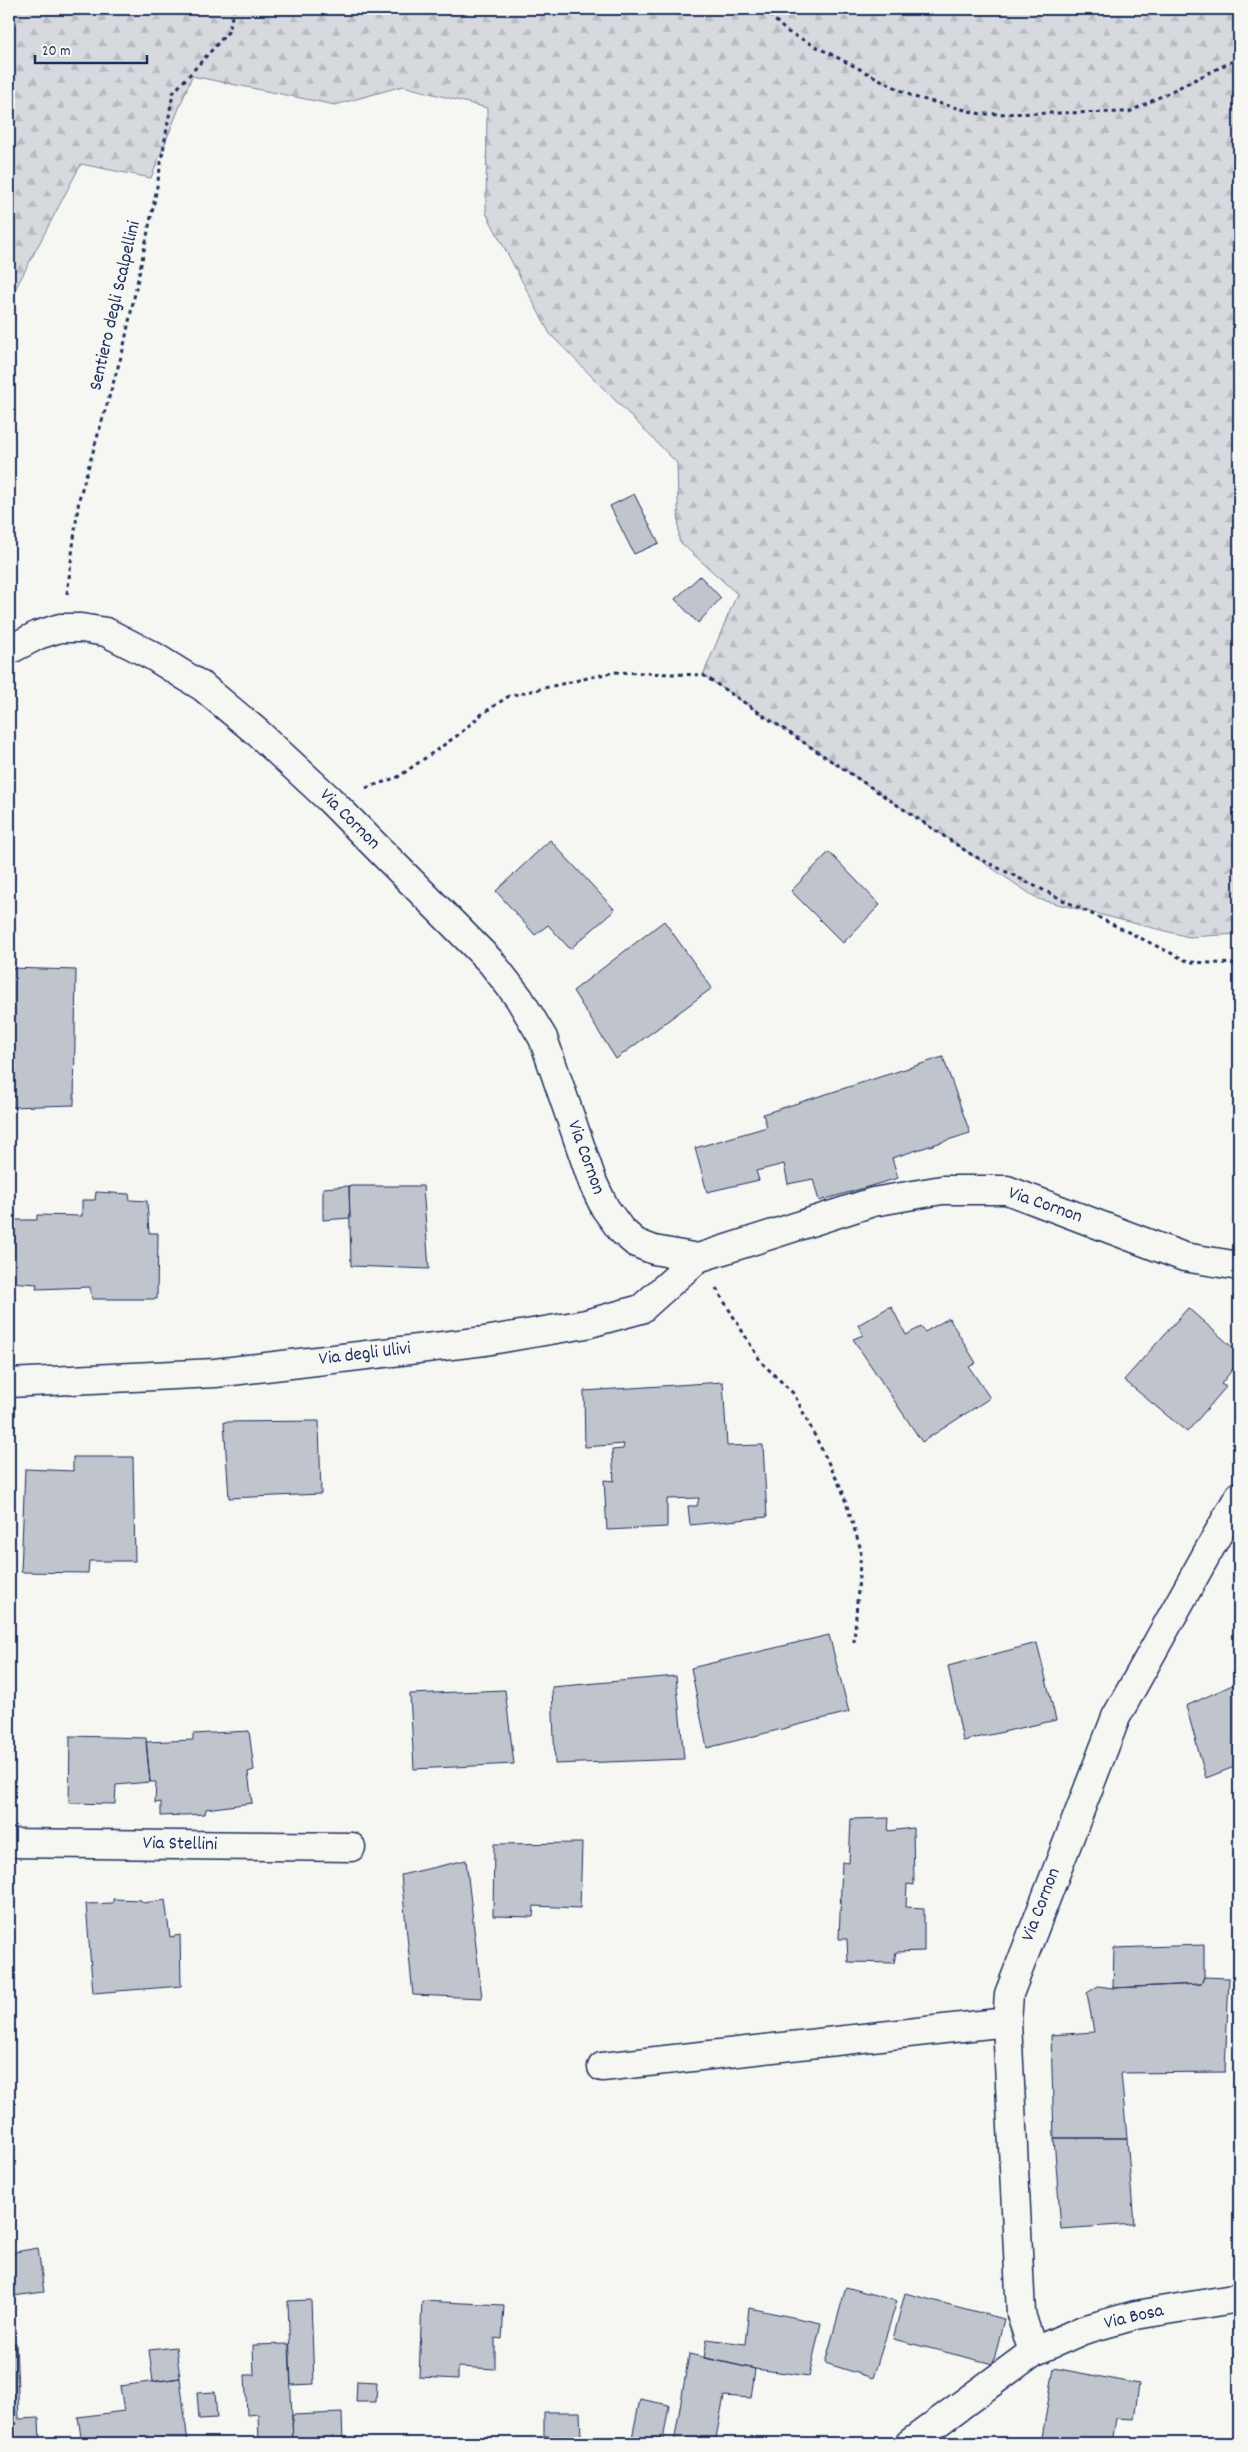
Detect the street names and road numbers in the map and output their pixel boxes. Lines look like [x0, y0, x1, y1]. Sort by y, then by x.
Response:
street label: Sentiero degli Scalpellini [83, 218, 149, 394]
street label: Via Cornon [312, 783, 386, 857]
street label: Via Cornon [559, 1117, 611, 1199]
street label: Via Cornon [1004, 1181, 1086, 1231]
street label: Via degli Ulivi [318, 1336, 413, 1374]
street label: Via Stellini [143, 1831, 218, 1859]
street label: Via Cornon [1016, 1864, 1068, 1946]
street label: Via Bosa [1102, 2298, 1167, 2338]

